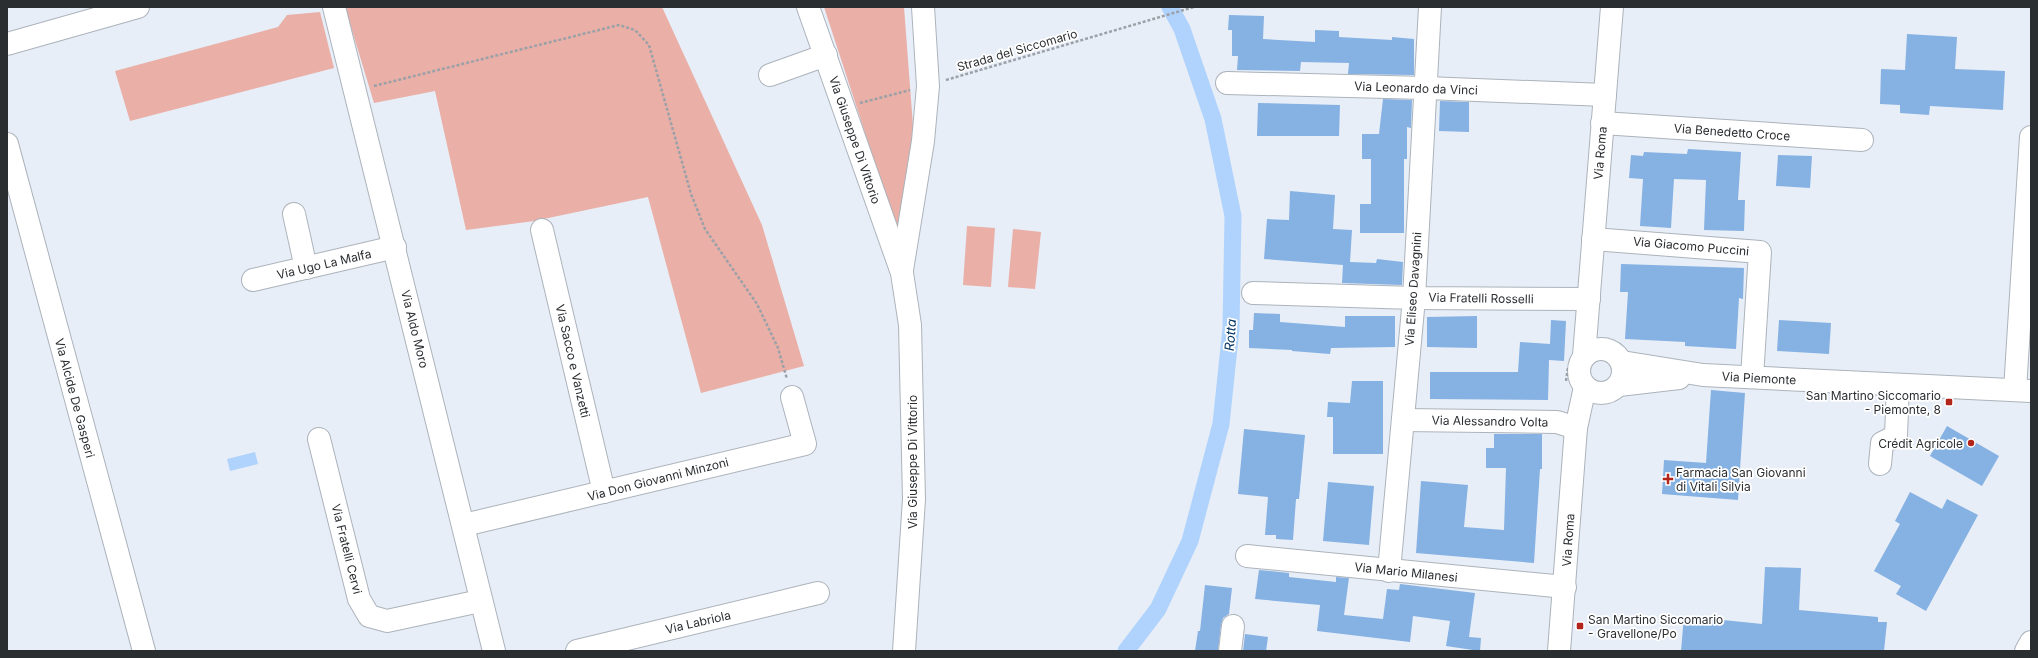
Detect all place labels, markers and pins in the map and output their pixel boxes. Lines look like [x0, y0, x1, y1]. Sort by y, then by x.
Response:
place label: San Martino Siccomario - Piemonte, 8 [1806, 388, 1941, 417]
marker: San Martino Siccomario - Piemonte, 8 [1944, 397, 1954, 407]
place label: Crédit Agricole [1878, 436, 1963, 451]
marker: Crédit Agricole [1966, 438, 1976, 448]
place label: Farmacia San Giovanni di Vitali Silvia [1676, 465, 1806, 494]
marker: Farmacia San Giovanni di Vitali Silvia [1663, 474, 1673, 484]
place label: San Martino Siccomario - Gravellone/Po [1588, 612, 1723, 641]
marker: San Martino Siccomario - Gravellone/Po [1575, 621, 1585, 631]

